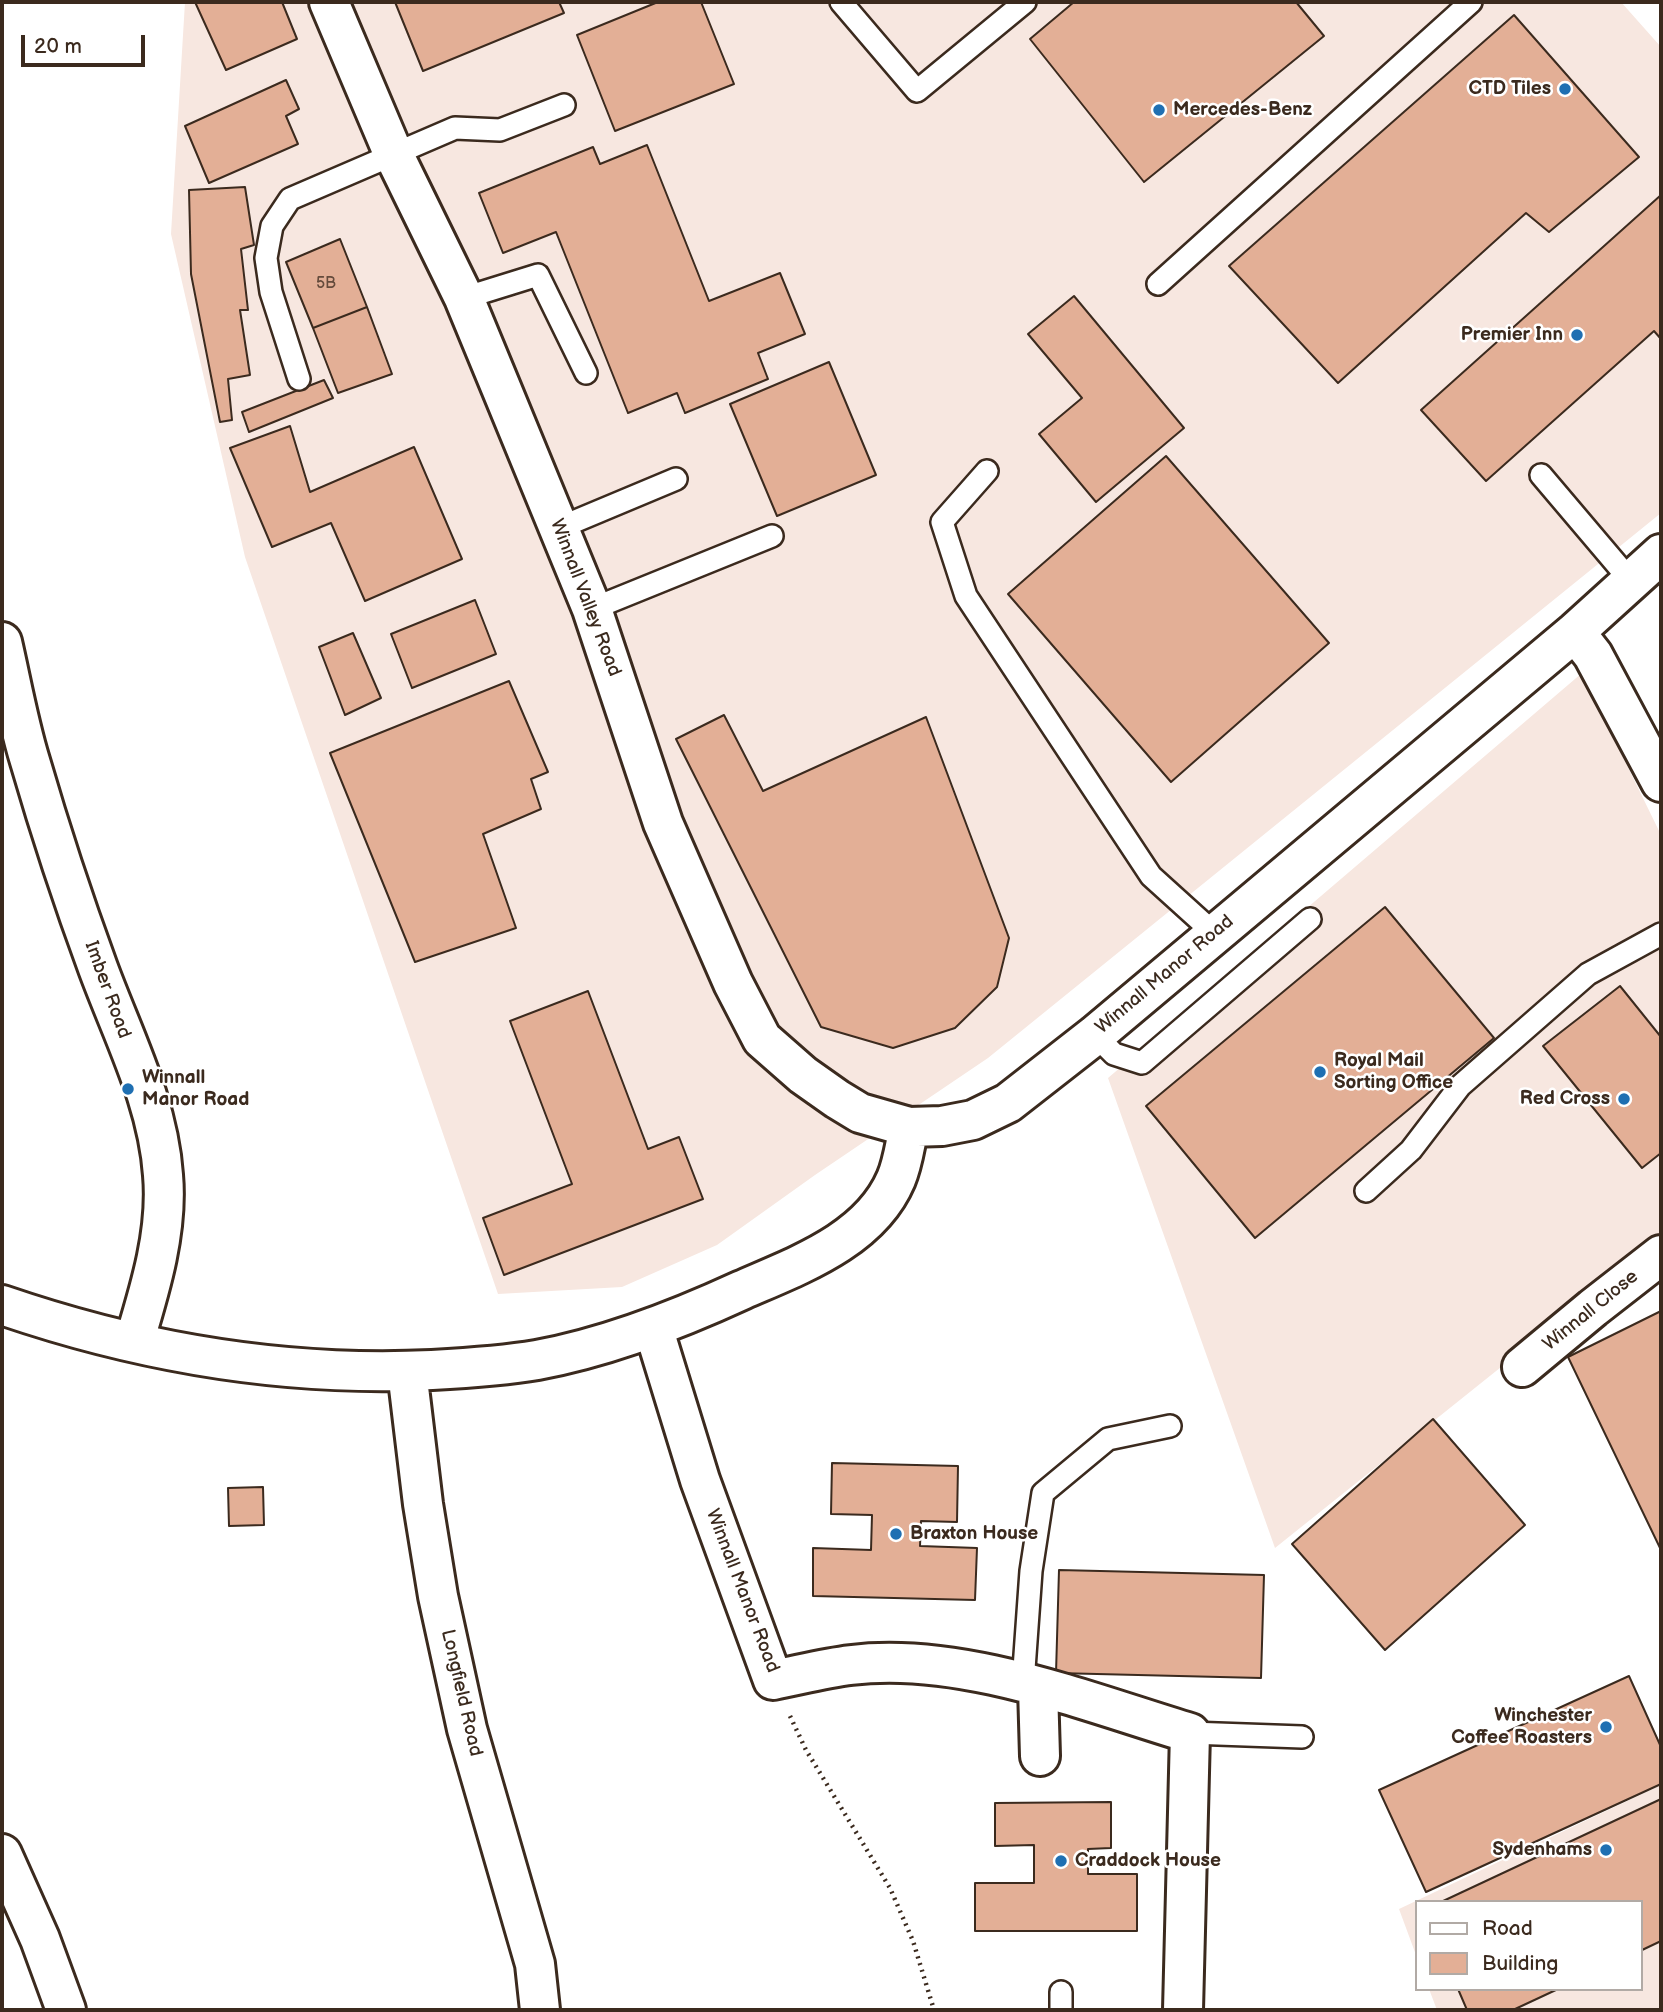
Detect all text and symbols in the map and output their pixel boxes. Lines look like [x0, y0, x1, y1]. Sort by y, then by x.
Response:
scale bar [24, 21, 149, 65]
text: 20 m [34, 34, 82, 59]
place label: CTD Tiles [1468, 78, 1551, 100]
marker: CTD Tiles [1557, 81, 1573, 97]
place label: Mercedes-Benz [1173, 99, 1312, 121]
marker: Mercedes-Benz [1151, 102, 1167, 118]
house number: 5B [316, 274, 336, 294]
place label: Premier Inn [1461, 324, 1563, 346]
marker: Premier Inn [1569, 327, 1585, 343]
street label: Winnall Valley Road [544, 516, 626, 680]
street label: Winnall Manor Road [1091, 911, 1239, 1039]
street label: Imber Road [79, 938, 135, 1042]
place label: Royal Mail Sorting Office [1334, 1050, 1453, 1094]
marker: Royal Mail Sorting Office [1312, 1064, 1328, 1080]
place label: Winnall Manor Road [142, 1067, 249, 1111]
marker: Winnall Manor Road [120, 1081, 136, 1097]
place label: Red Cross [1520, 1088, 1610, 1110]
marker: Red Cross [1616, 1091, 1632, 1107]
street label: Winnall Close [1539, 1266, 1643, 1356]
street label: Winnall Manor Road [700, 1506, 784, 1676]
place label: Braxton House [910, 1523, 1038, 1545]
marker: Braxton House [888, 1526, 904, 1542]
street label: Longfield Road [435, 1627, 487, 1759]
place label: Winchester Coffee Roasters [1451, 1705, 1592, 1749]
marker: Winchester Coffee Roasters [1598, 1719, 1614, 1735]
place label: Sydenhams [1493, 1839, 1592, 1861]
marker: Sydenhams [1598, 1842, 1614, 1858]
place label: Craddock House [1075, 1850, 1221, 1872]
marker: Craddock House [1053, 1853, 1069, 1869]
legend [1414, 1900, 1642, 1991]
text: Road [1482, 1916, 1533, 1941]
text: Building [1482, 1951, 1558, 1976]

